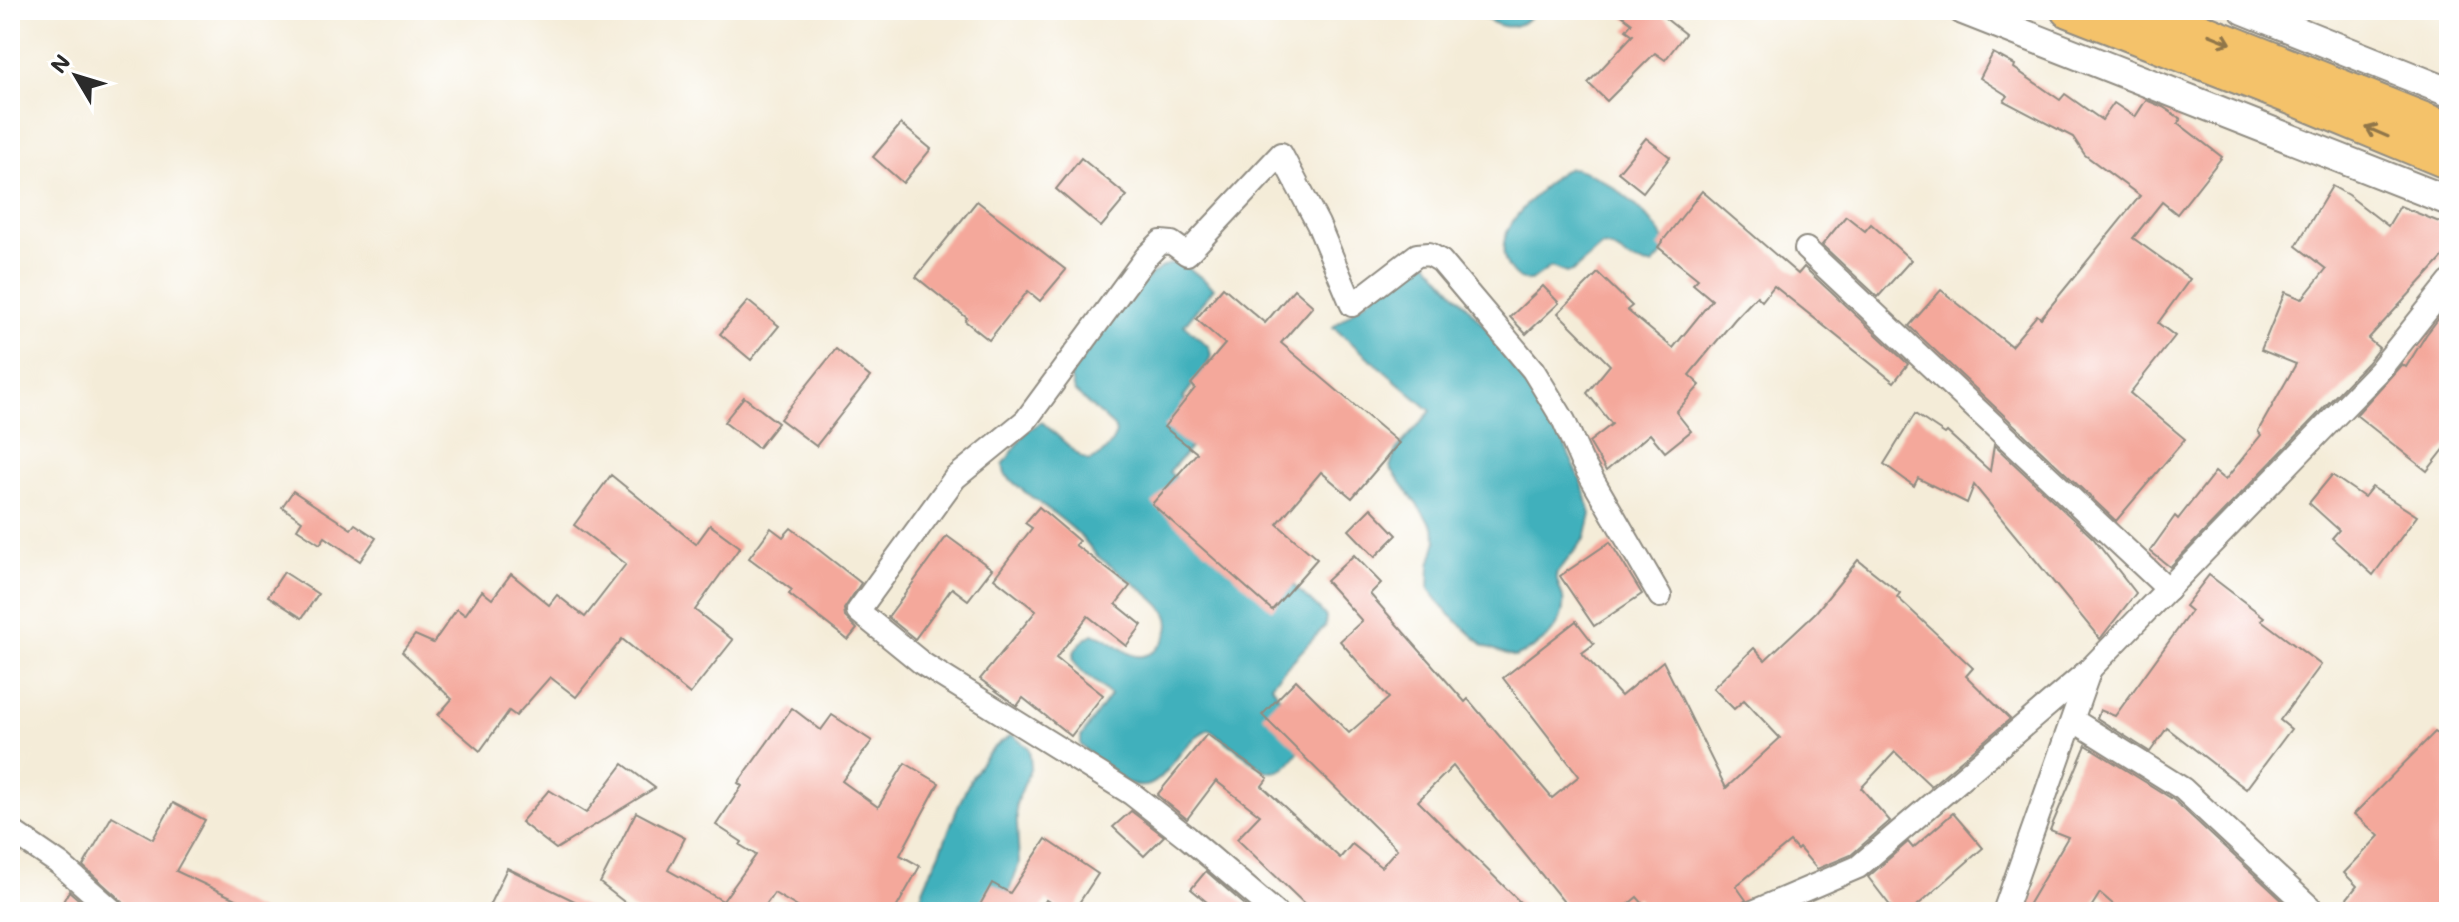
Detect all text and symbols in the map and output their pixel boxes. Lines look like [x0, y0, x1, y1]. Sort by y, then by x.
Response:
one-way arrow [2207, 33, 2232, 47]
north arrow [36, 36, 116, 116]
text: N [43, 48, 76, 79]
one-way arrow [2365, 124, 2390, 139]

